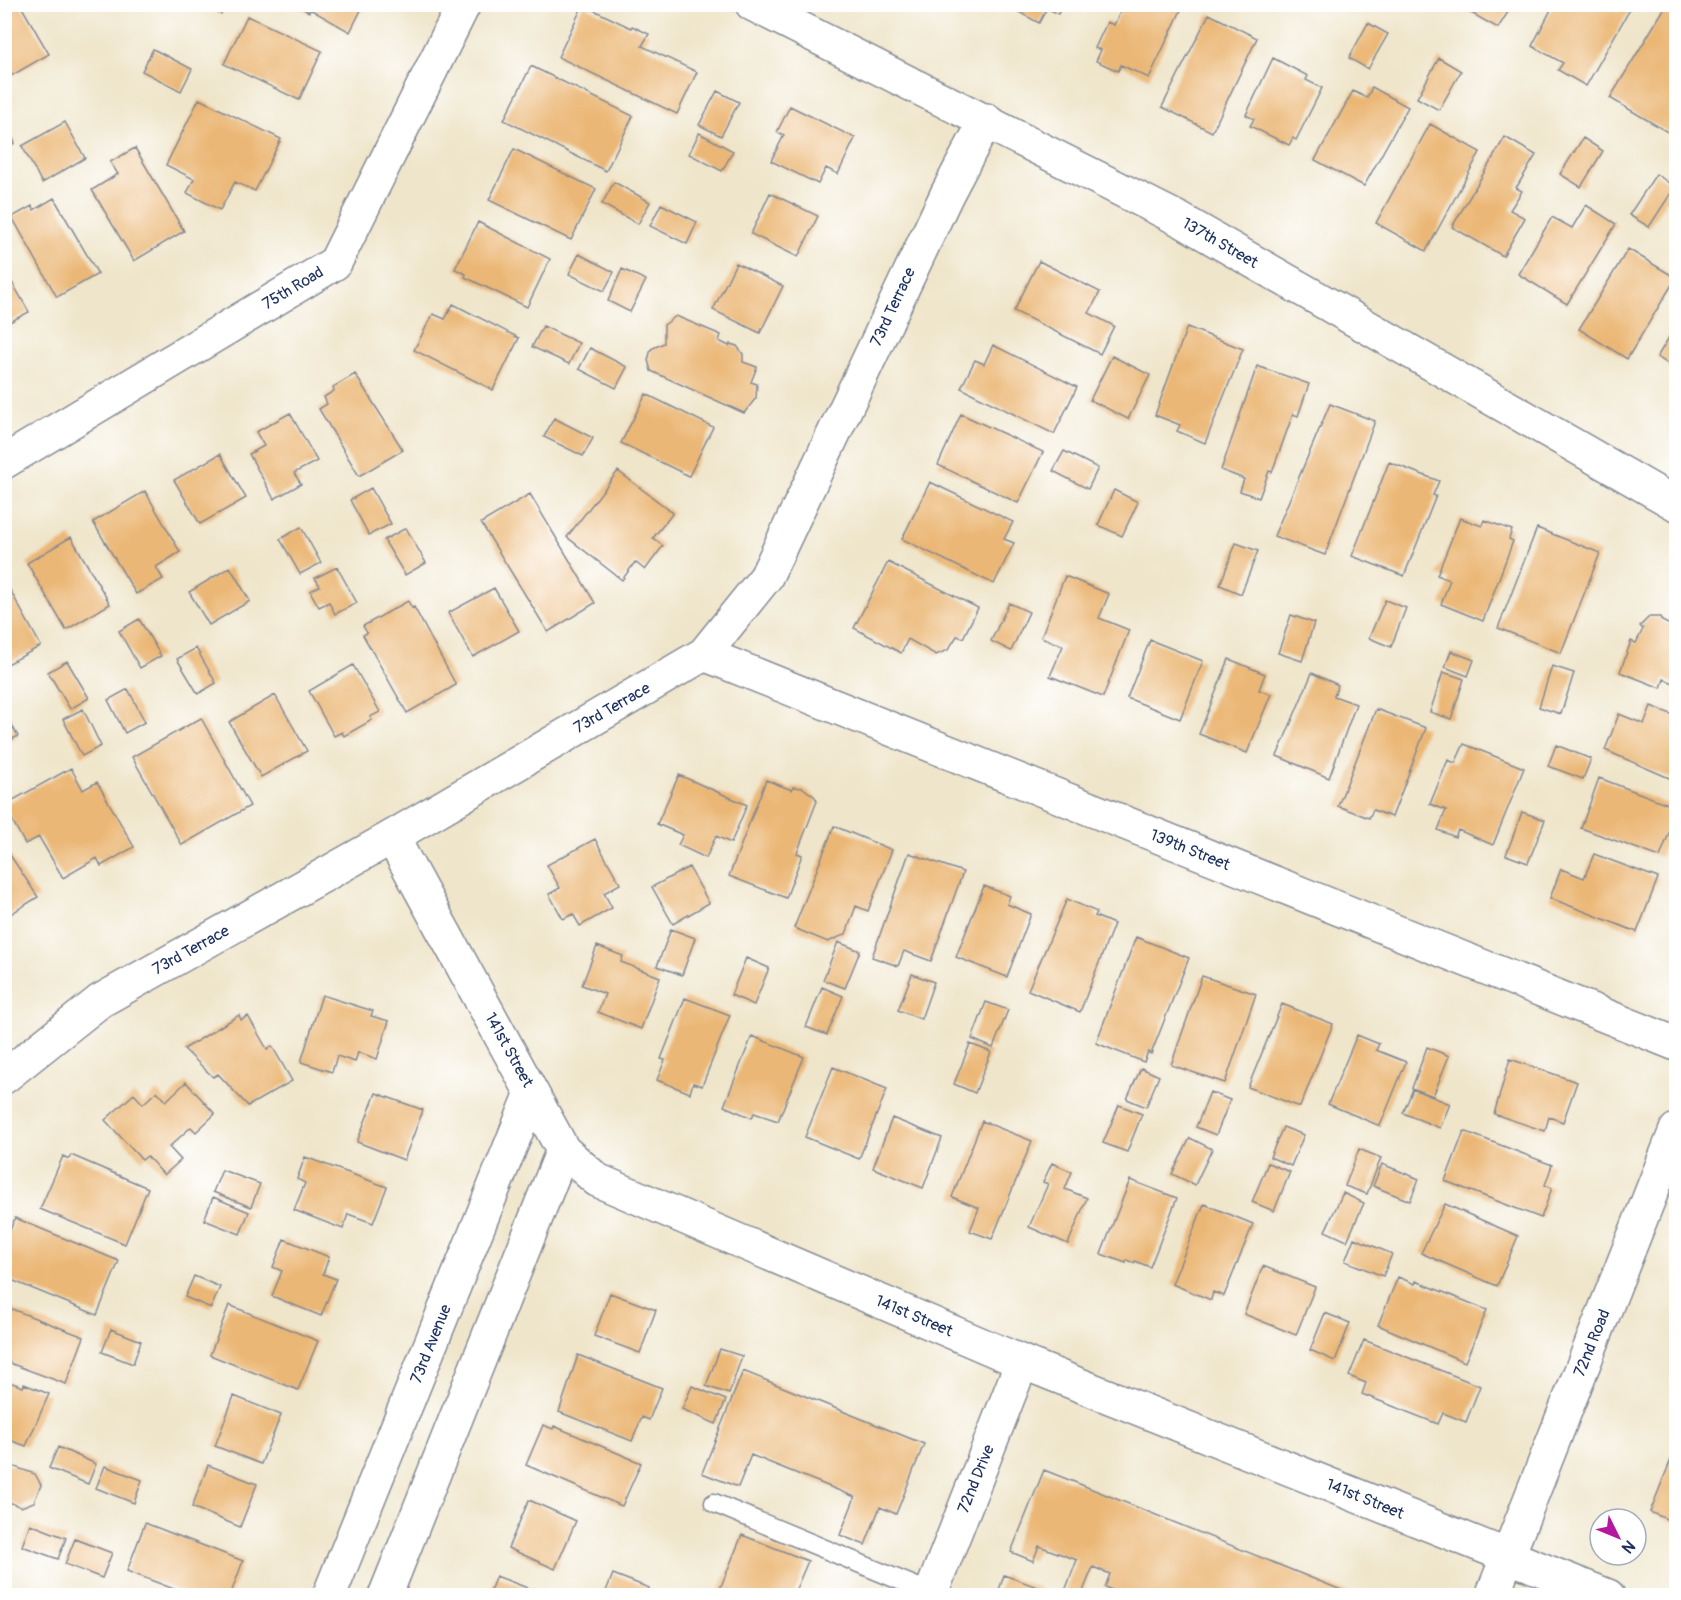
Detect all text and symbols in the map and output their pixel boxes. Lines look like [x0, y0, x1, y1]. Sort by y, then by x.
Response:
street label: 137th Street [1178, 213, 1262, 273]
street label: 75th Road [259, 262, 327, 314]
street label: 73rd Terrace [866, 264, 920, 350]
street label: 73rd Terrace [570, 678, 654, 738]
street label: 139th Street [1147, 825, 1233, 875]
street label: 73rd Terrace [149, 921, 233, 979]
street label: 141st Street [480, 1009, 538, 1091]
street label: 141st Street [872, 1291, 956, 1341]
street label: 73rd Avenue [406, 1302, 456, 1386]
street label: 72nd Road [1569, 1306, 1615, 1380]
street label: 72nd Drive [953, 1442, 999, 1516]
street label: 141st Street [1323, 1474, 1407, 1524]
north arrow [1588, 1507, 1648, 1567]
text: N [1617, 1536, 1639, 1557]

